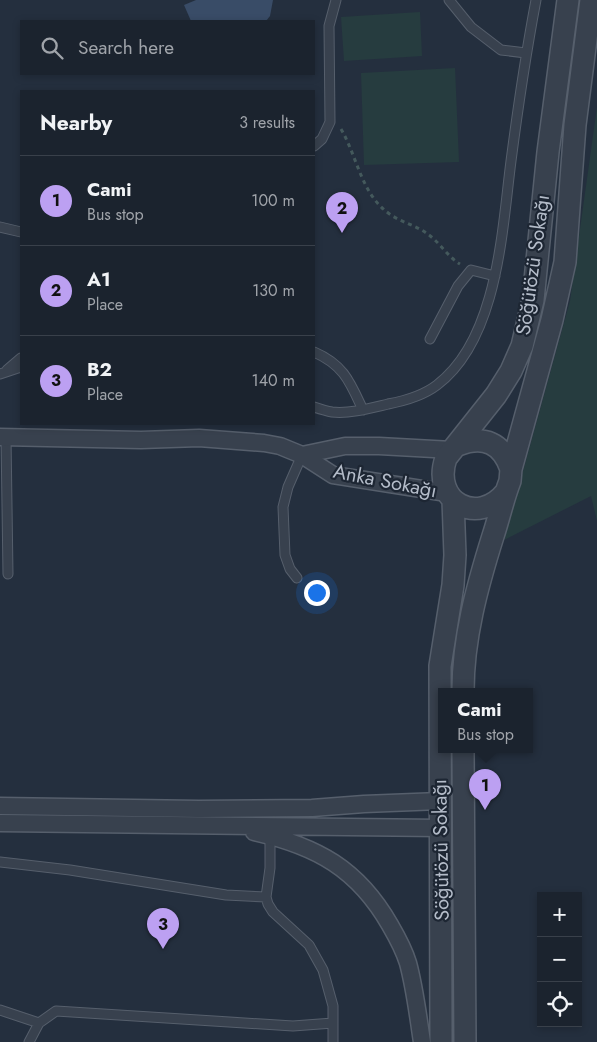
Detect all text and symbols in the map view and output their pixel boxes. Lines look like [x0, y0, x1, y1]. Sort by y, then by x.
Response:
search box [20, 20, 315, 75]
icon: search [38, 34, 66, 62]
text: Search here [78, 34, 174, 61]
text: Nearby [40, 108, 112, 138]
text: 3 results [239, 111, 295, 134]
text: Cami [87, 176, 131, 203]
text: 1 [52, 189, 60, 212]
text: 100 m [251, 189, 295, 212]
pin: 2 [326, 192, 358, 233]
street label: Söğütözü Sokağı [509, 193, 557, 337]
text: Bus stop [87, 203, 144, 226]
text: A1 [87, 266, 111, 293]
text: 2 [51, 279, 61, 302]
text: 130 m [252, 279, 295, 302]
text: Place [87, 293, 123, 316]
text: B2 [87, 356, 112, 383]
text: 3 [51, 369, 61, 392]
text: 140 m [252, 369, 295, 392]
text: Place [87, 383, 123, 406]
street label: Anka Sokağı [331, 457, 439, 505]
your location [304, 580, 330, 606]
popup [438, 688, 533, 753]
text: Cami [457, 696, 502, 723]
text: Bus stop [457, 723, 514, 746]
pin: 1 [469, 769, 501, 810]
street label: Söğütözü Sokağı [425, 779, 457, 921]
map controls [537, 892, 582, 1027]
button: + [537, 892, 582, 937]
pin: 3 [147, 908, 179, 949]
button: − [537, 937, 582, 982]
button: locate [537, 982, 582, 1027]

